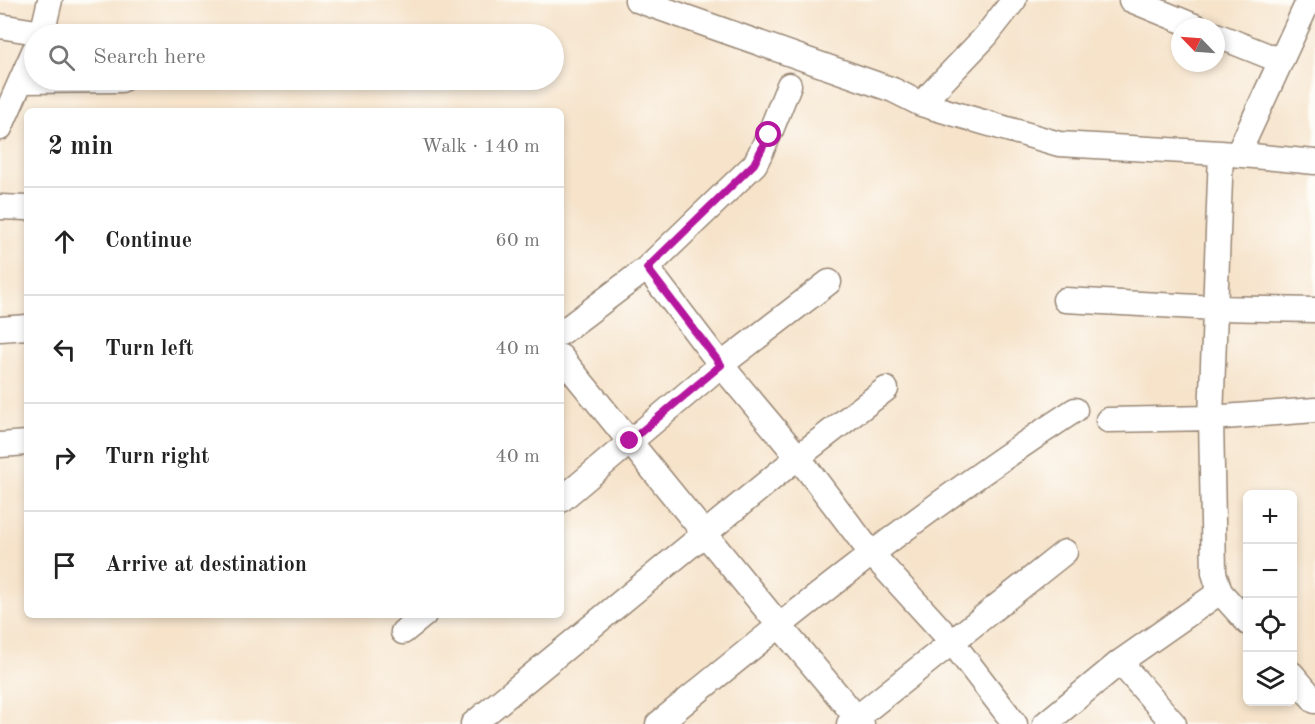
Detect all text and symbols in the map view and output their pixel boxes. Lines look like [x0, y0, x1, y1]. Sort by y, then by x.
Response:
north arrow [1171, 18, 1225, 72]
search box [24, 24, 564, 90]
icon: search [45, 41, 78, 74]
text: Search here [93, 46, 206, 68]
route start [755, 121, 781, 147]
text: 2 min [48, 134, 113, 160]
text: Walk · 140 m [421, 137, 540, 157]
icon: ahead [48, 225, 81, 258]
text: Continue [105, 230, 192, 252]
text: 60 m [495, 231, 540, 251]
icon: left [48, 333, 81, 366]
text: Turn left [105, 338, 194, 360]
text: 40 m [495, 339, 540, 359]
route end [616, 427, 642, 453]
icon: right [48, 441, 81, 474]
text: Turn right [105, 446, 209, 468]
text: 40 m [495, 447, 540, 467]
map controls [1243, 490, 1297, 706]
button: + [1243, 490, 1297, 544]
button: − [1243, 544, 1297, 598]
icon: arrive [48, 549, 81, 582]
text: Arrive at destination [105, 554, 307, 576]
button: locate [1243, 598, 1297, 652]
button: layers [1243, 652, 1297, 706]

